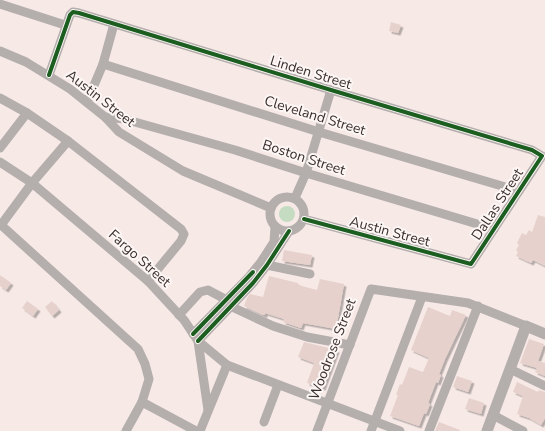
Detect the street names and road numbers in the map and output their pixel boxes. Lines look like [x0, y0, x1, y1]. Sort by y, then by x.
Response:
street label: Linden Street [268, 51, 354, 94]
street label: Austin Street [62, 65, 139, 131]
street label: Cleveland Street [262, 91, 368, 140]
street label: Boston Street [260, 135, 348, 180]
street label: Dallas Street [467, 165, 528, 244]
street label: Austin Street [348, 212, 432, 251]
street label: Fargo Street [105, 225, 175, 291]
street label: Woodrose Street [304, 296, 361, 403]

